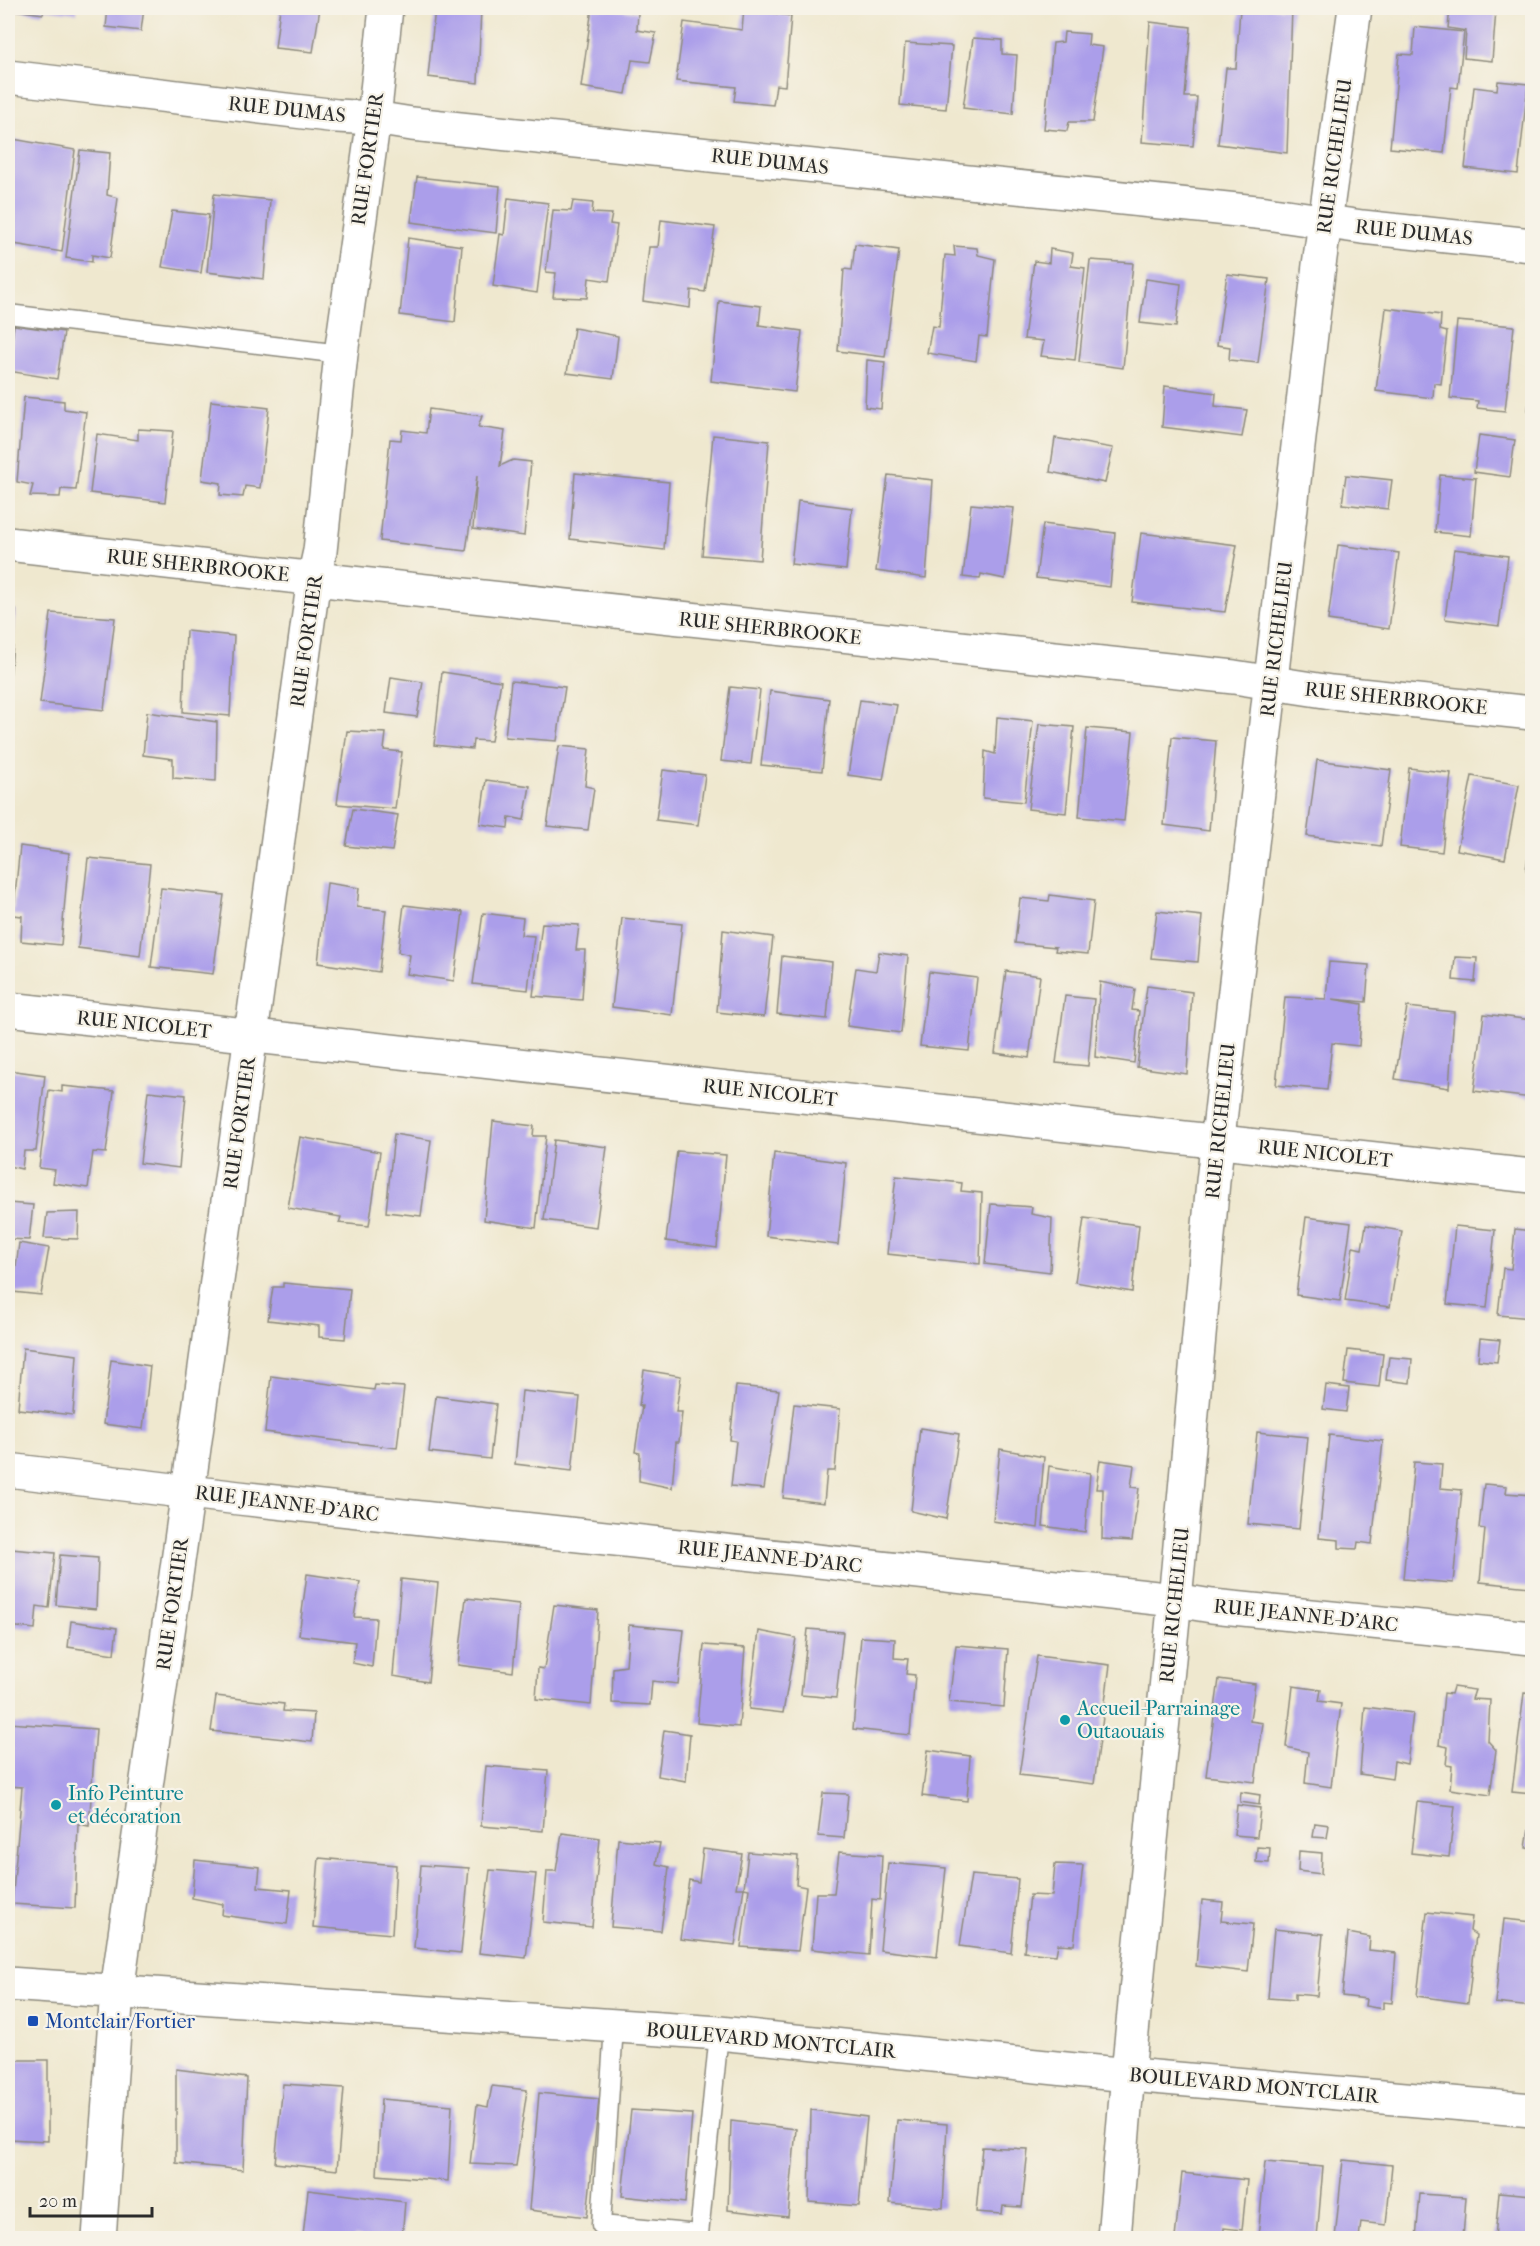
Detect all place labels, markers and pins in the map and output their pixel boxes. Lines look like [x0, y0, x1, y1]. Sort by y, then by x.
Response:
place label: Accueil-Parrainage Outaouais [1076, 1697, 1240, 1743]
marker: Accueil-Parrainage Outaouais [1058, 1713, 1072, 1727]
place label: Info Peinture et décoration [68, 1782, 184, 1828]
marker: Info Peinture et décoration [49, 1798, 63, 1812]
place label: Montclair/Fortier [45, 2010, 196, 2033]
marker: Montclair/Fortier [26, 2014, 40, 2028]

